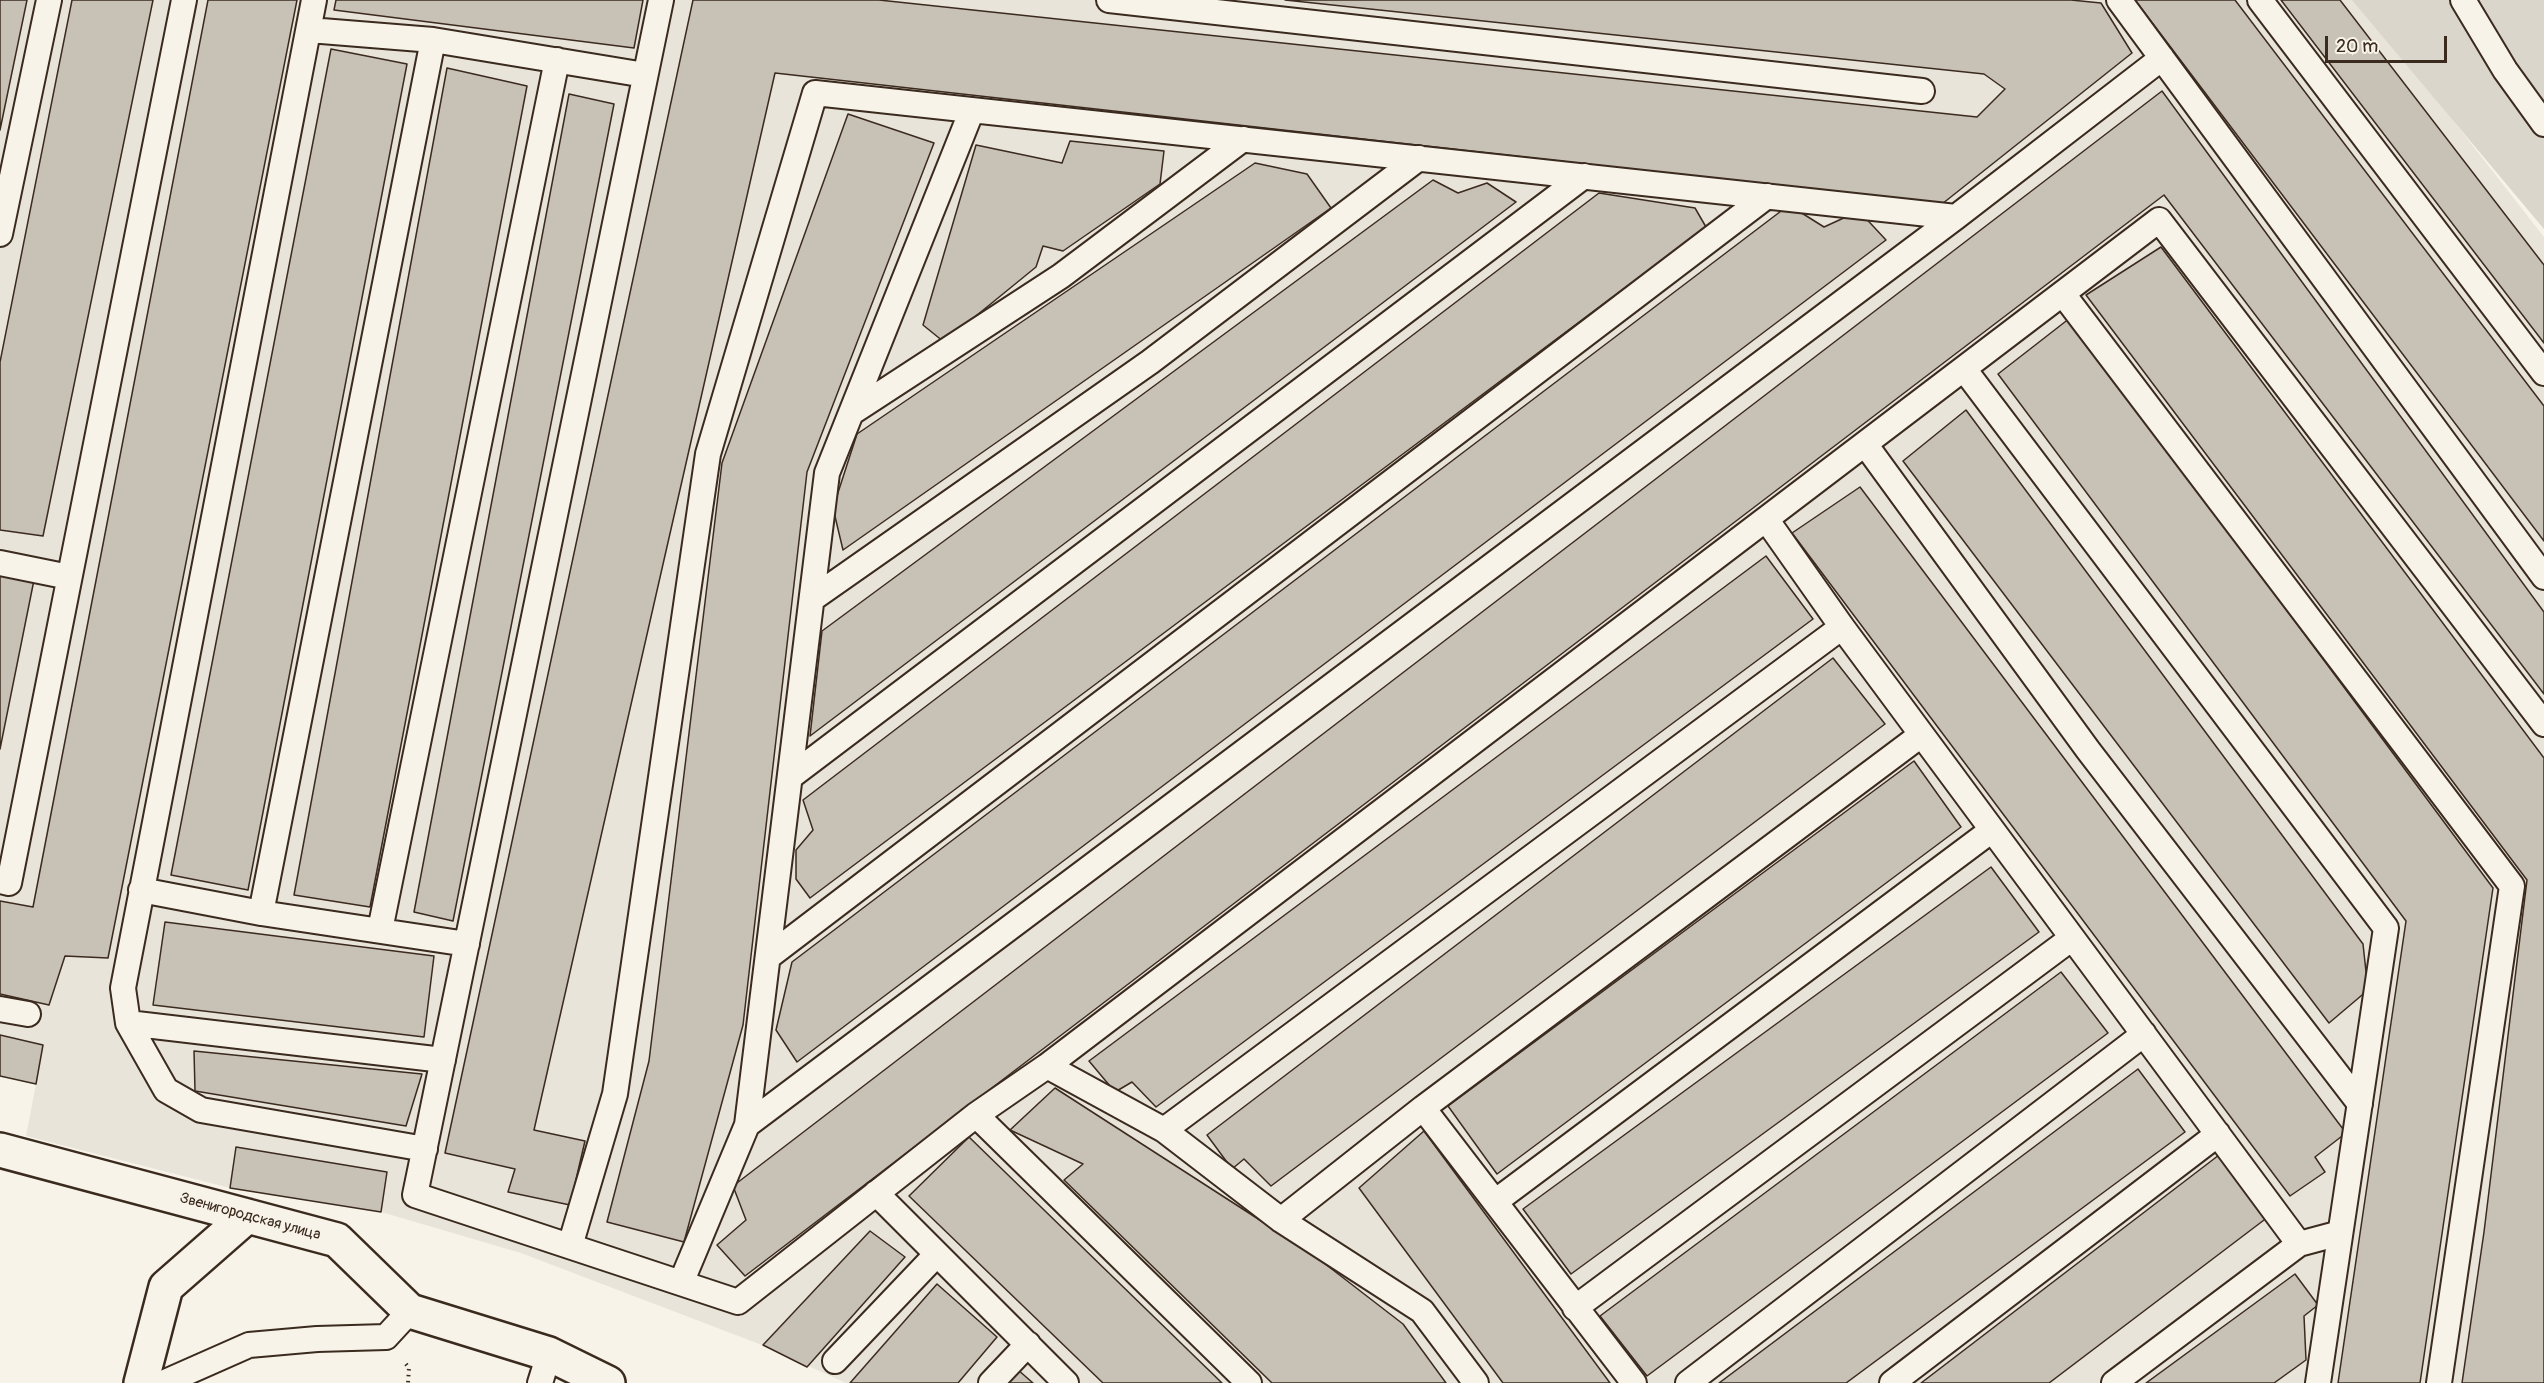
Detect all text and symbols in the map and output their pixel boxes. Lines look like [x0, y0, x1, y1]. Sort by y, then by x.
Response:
scale bar [2328, 24, 2450, 62]
text: 20 m [2336, 35, 2378, 58]
street label: Звенигородская улица [178, 1190, 322, 1244]

